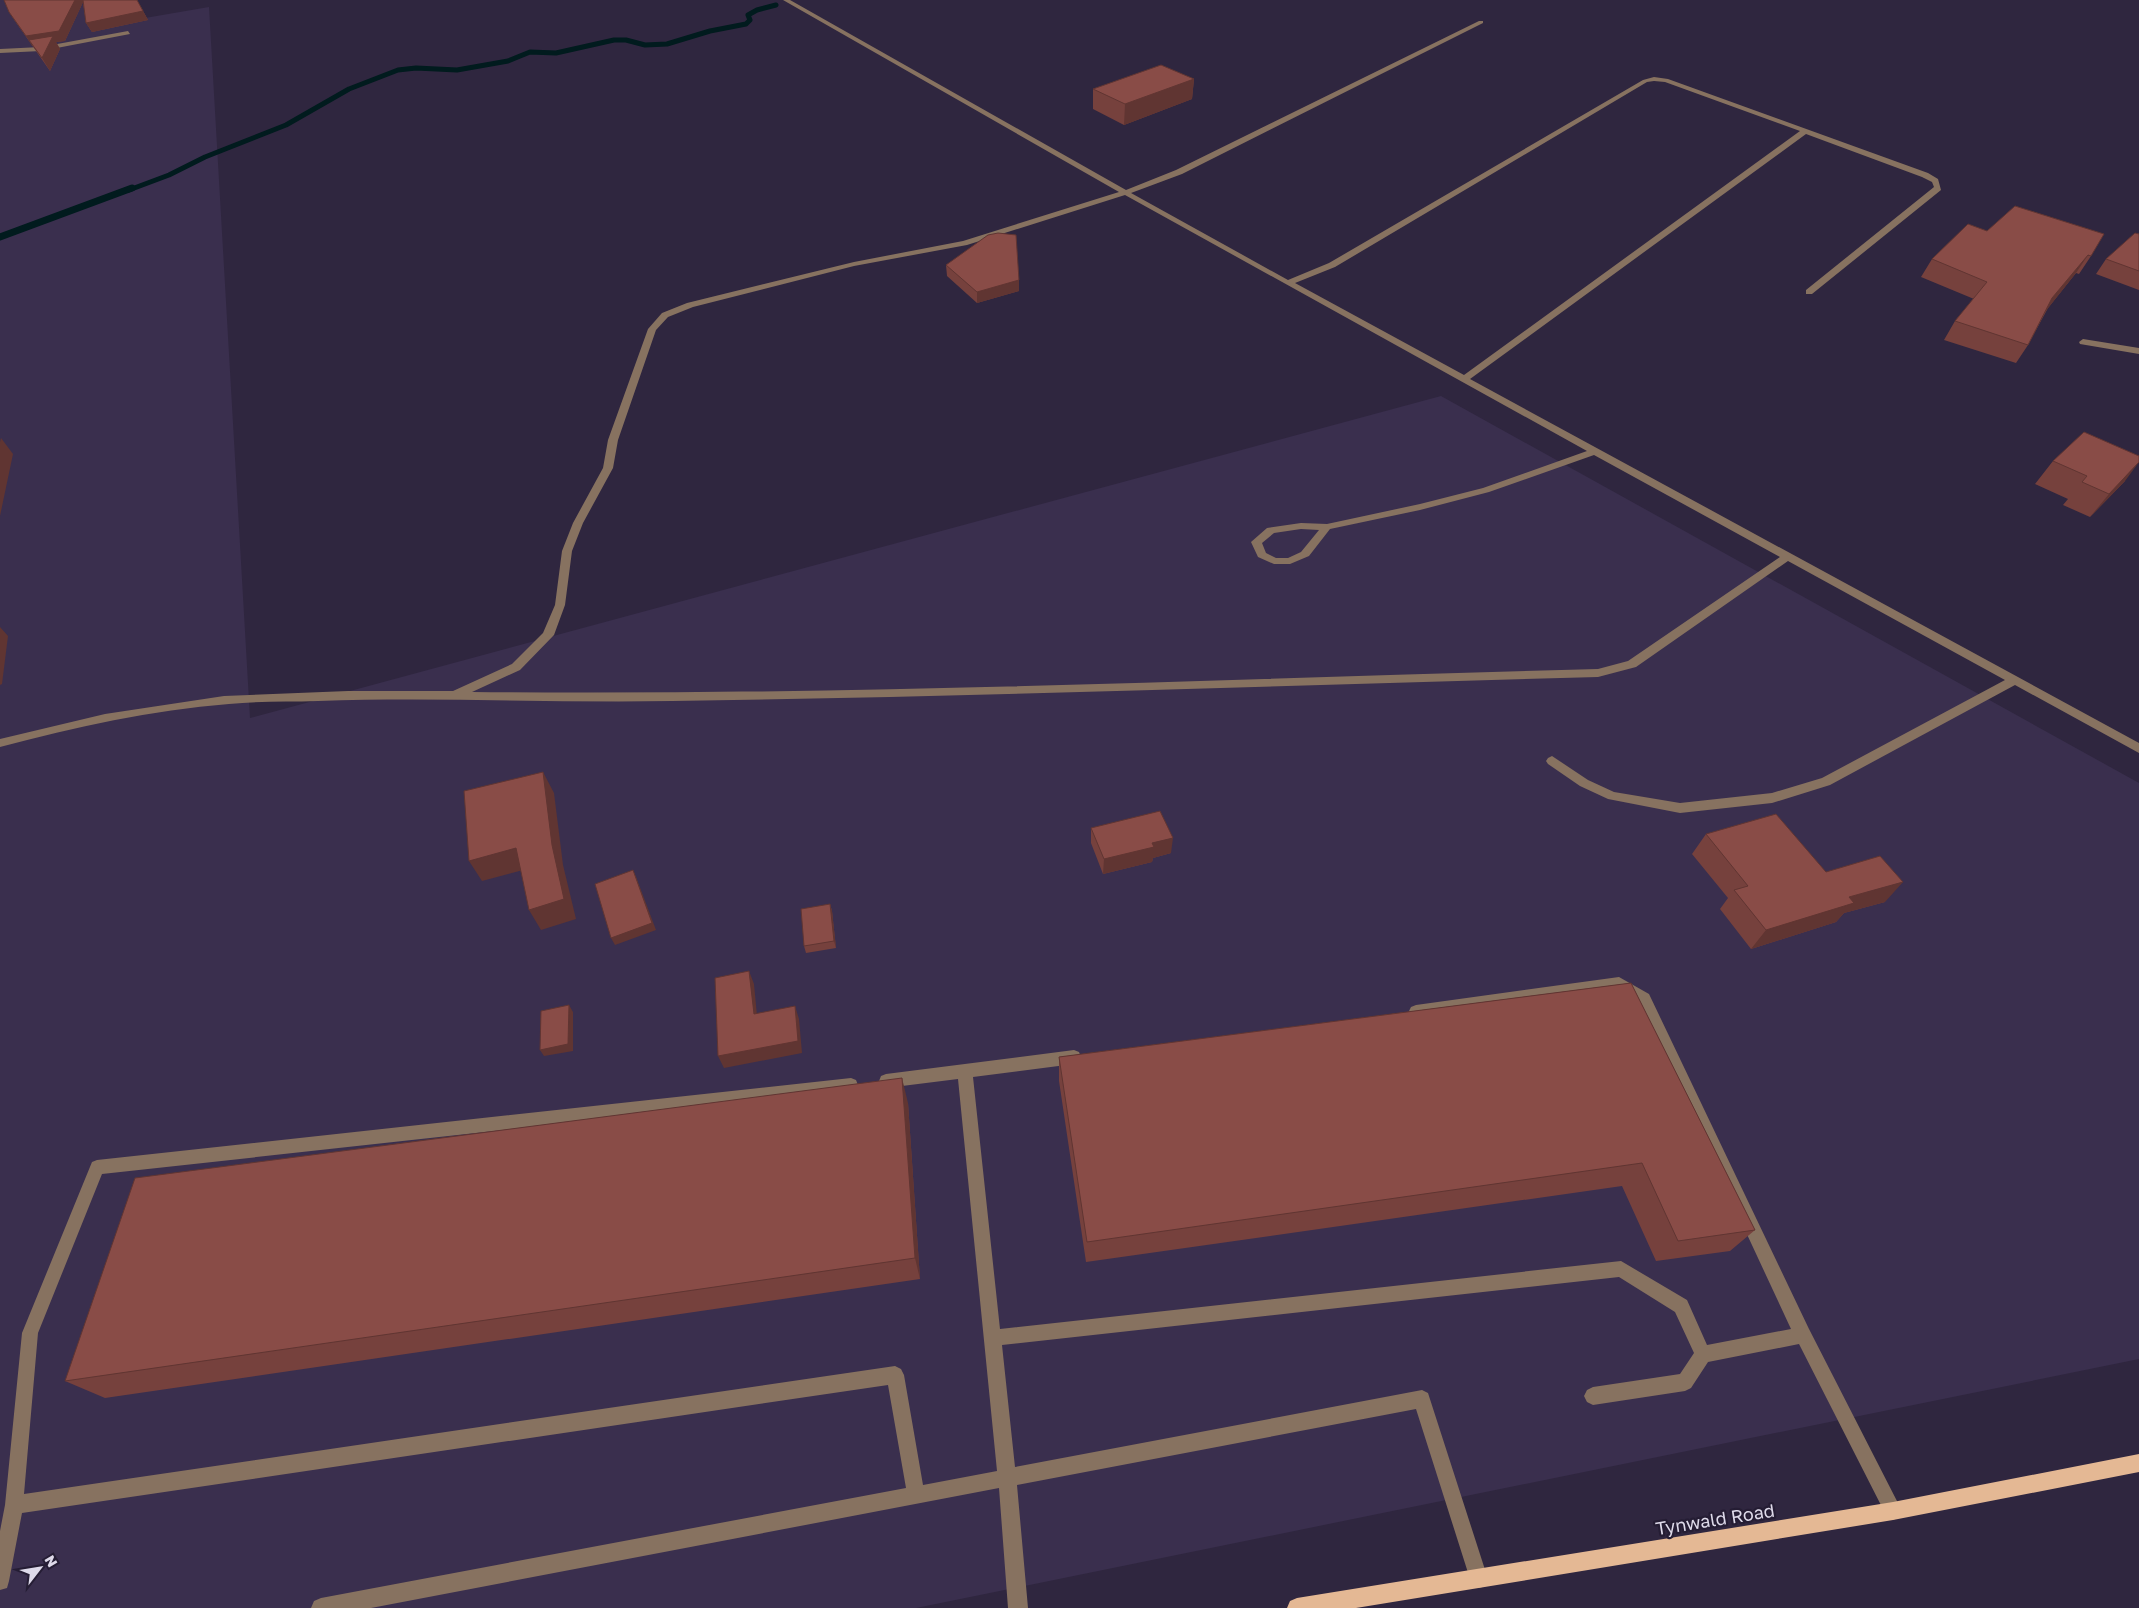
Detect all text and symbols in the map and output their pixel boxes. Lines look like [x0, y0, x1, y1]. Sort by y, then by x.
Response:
street label: Tynwald Road [1654, 1499, 1776, 1539]
north arrow [15, 1543, 65, 1593]
text: N [42, 1552, 62, 1570]

